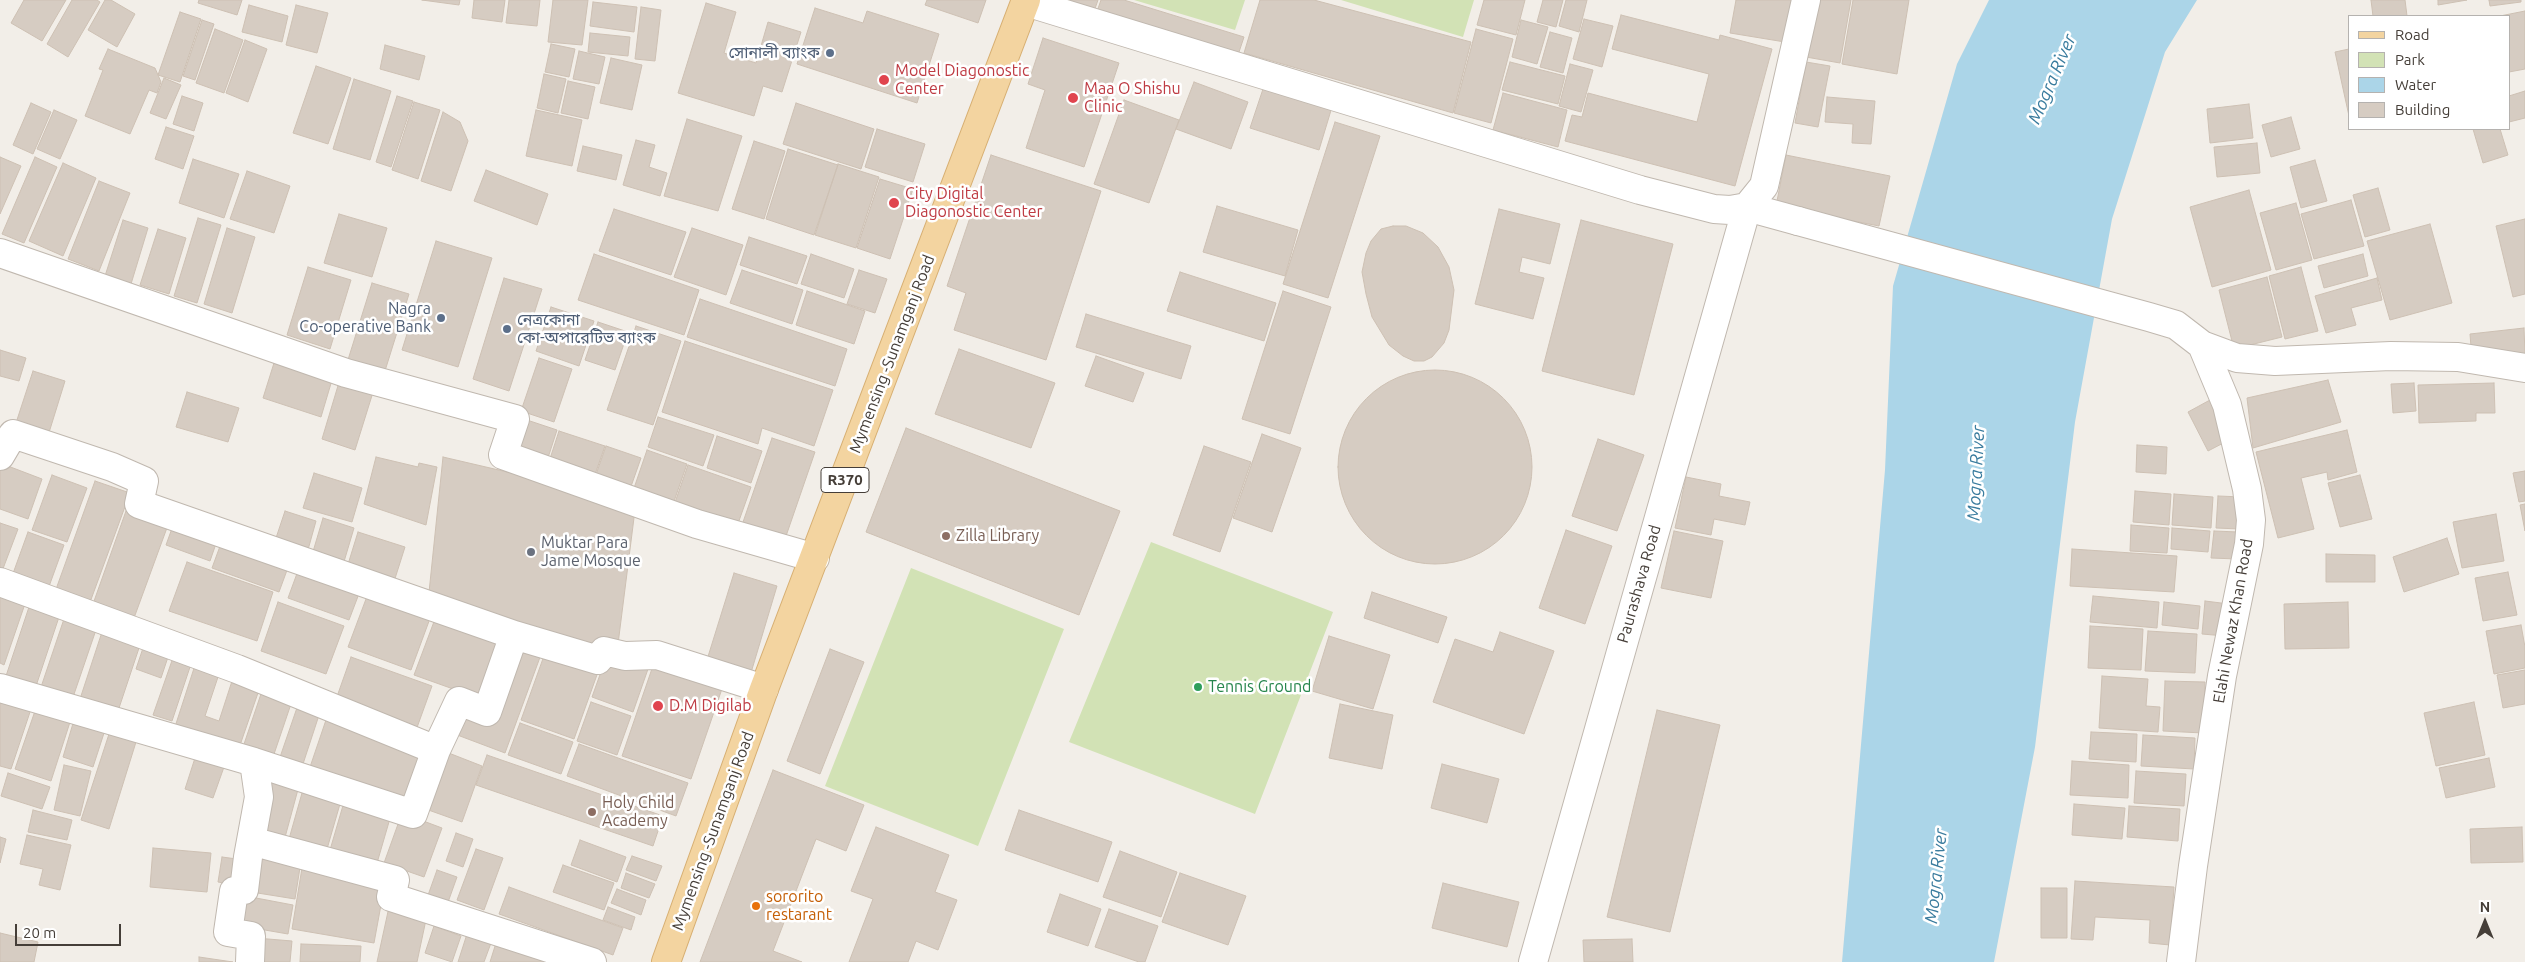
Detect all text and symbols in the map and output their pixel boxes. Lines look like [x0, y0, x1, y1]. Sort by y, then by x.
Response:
legend [2348, 15, 2510, 130]
text: Road [2395, 26, 2430, 43]
water label: Mogra River [2023, 31, 2081, 127]
place label: সোনালী ব্যাংক [728, 43, 820, 63]
marker: সোনালী ব্যাংক [824, 47, 836, 59]
text: Park [2395, 51, 2425, 68]
place label: Model Diagonostic Center [895, 61, 1029, 99]
marker: Model Diagonostic Center [877, 73, 891, 87]
text: Water [2395, 76, 2436, 93]
place label: Maa O Shishu Clinic [1084, 79, 1181, 117]
marker: Maa O Shishu Clinic [1066, 91, 1080, 105]
text: Building [2395, 101, 2450, 118]
place label: City Digital Diagonostic Center [905, 184, 1043, 222]
marker: City Digital Diagonostic Center [887, 196, 901, 210]
street label: Mymensing -Sunamganj Road [845, 252, 939, 456]
place label: Nagra Co-operative Bank [299, 299, 431, 337]
place label: নেত্রকোনা কো-অপারেটিভ ব্যাংক [517, 310, 656, 348]
marker: Nagra Co-operative Bank [435, 312, 447, 324]
marker: নেত্রকোনা কো-অপারেটিভ ব্যাংক [501, 323, 513, 335]
water label: Mogra River [1963, 425, 1989, 521]
road number: R370 [821, 468, 869, 492]
street label: Paurashava Road [1613, 523, 1665, 645]
place label: Zilla Library [956, 526, 1039, 546]
marker: Zilla Library [940, 530, 952, 542]
place label: Muktar Para Jame Mosque [541, 533, 641, 571]
street label: Elahi Newaz Khan Road [2209, 537, 2257, 705]
marker: Muktar Para Jame Mosque [525, 546, 537, 558]
place label: Tennis Ground [1208, 677, 1311, 697]
marker: Tennis Ground [1192, 681, 1204, 693]
place label: D.M Digilab [669, 696, 751, 716]
marker: D.M Digilab [651, 699, 665, 713]
street label: Mymensing -Sunamganj Road [668, 729, 758, 933]
place label: Holy Child Academy [602, 793, 674, 831]
marker: Holy Child Academy [586, 806, 598, 818]
water label: Mogra River [1920, 827, 1952, 925]
place label: sororito restarant [766, 887, 832, 925]
north arrow [2460, 897, 2510, 947]
text: N [2480, 899, 2490, 915]
marker: sororito restarant [750, 900, 762, 912]
scale bar [18, 914, 124, 946]
text: 20 m [23, 924, 56, 941]

